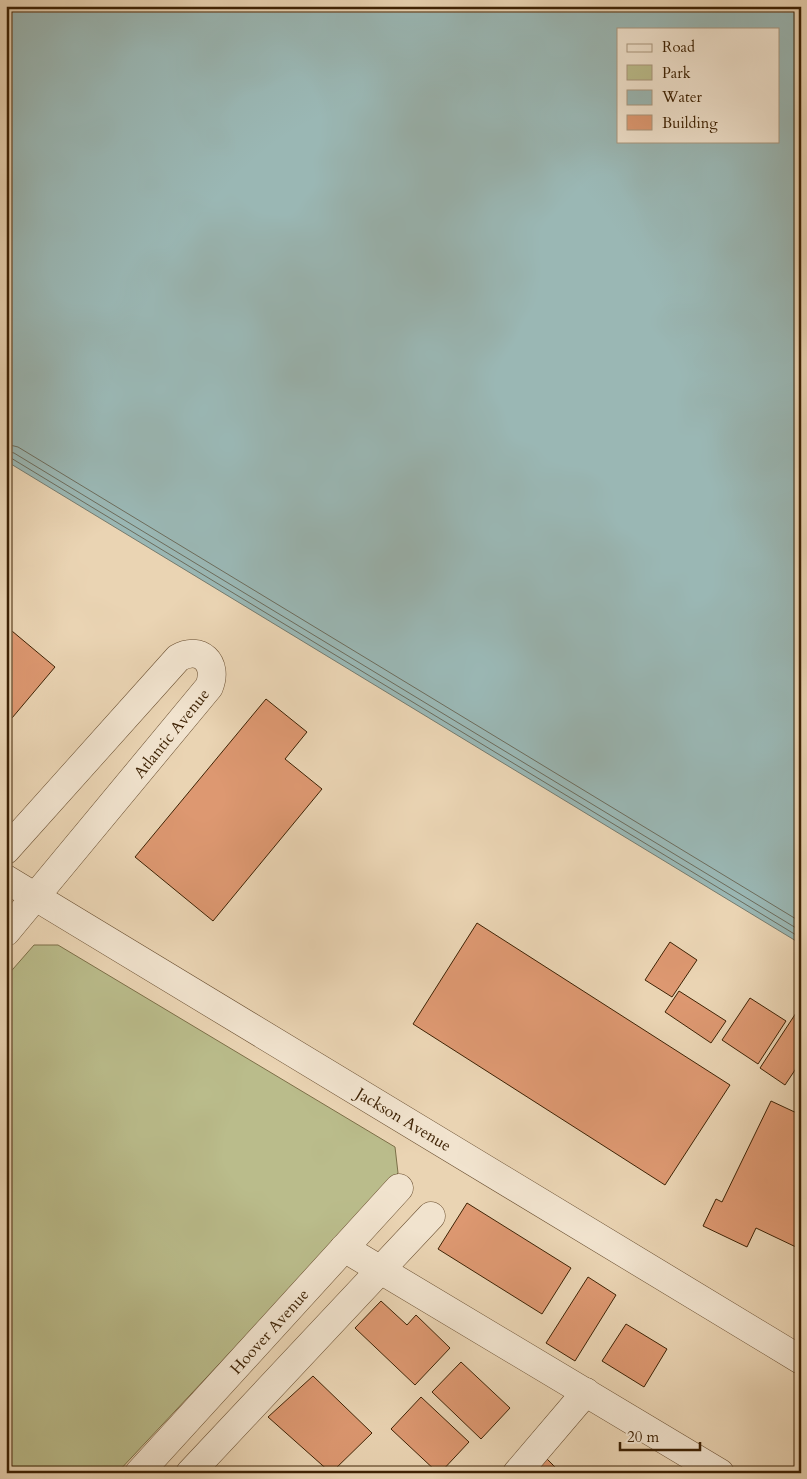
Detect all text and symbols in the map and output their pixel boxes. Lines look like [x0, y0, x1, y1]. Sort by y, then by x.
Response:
legend [617, 28, 780, 142]
text: Road [662, 37, 695, 57]
text: Park [662, 63, 691, 83]
text: Water [661, 87, 703, 107]
text: Building [662, 113, 718, 133]
street label: Atlantic Avenue [129, 684, 215, 783]
street label: Jackson Avenue [350, 1082, 455, 1157]
street label: Hoover Avenue [225, 1284, 314, 1379]
scale bar [620, 1419, 700, 1451]
text: 20 m [627, 1427, 659, 1447]

